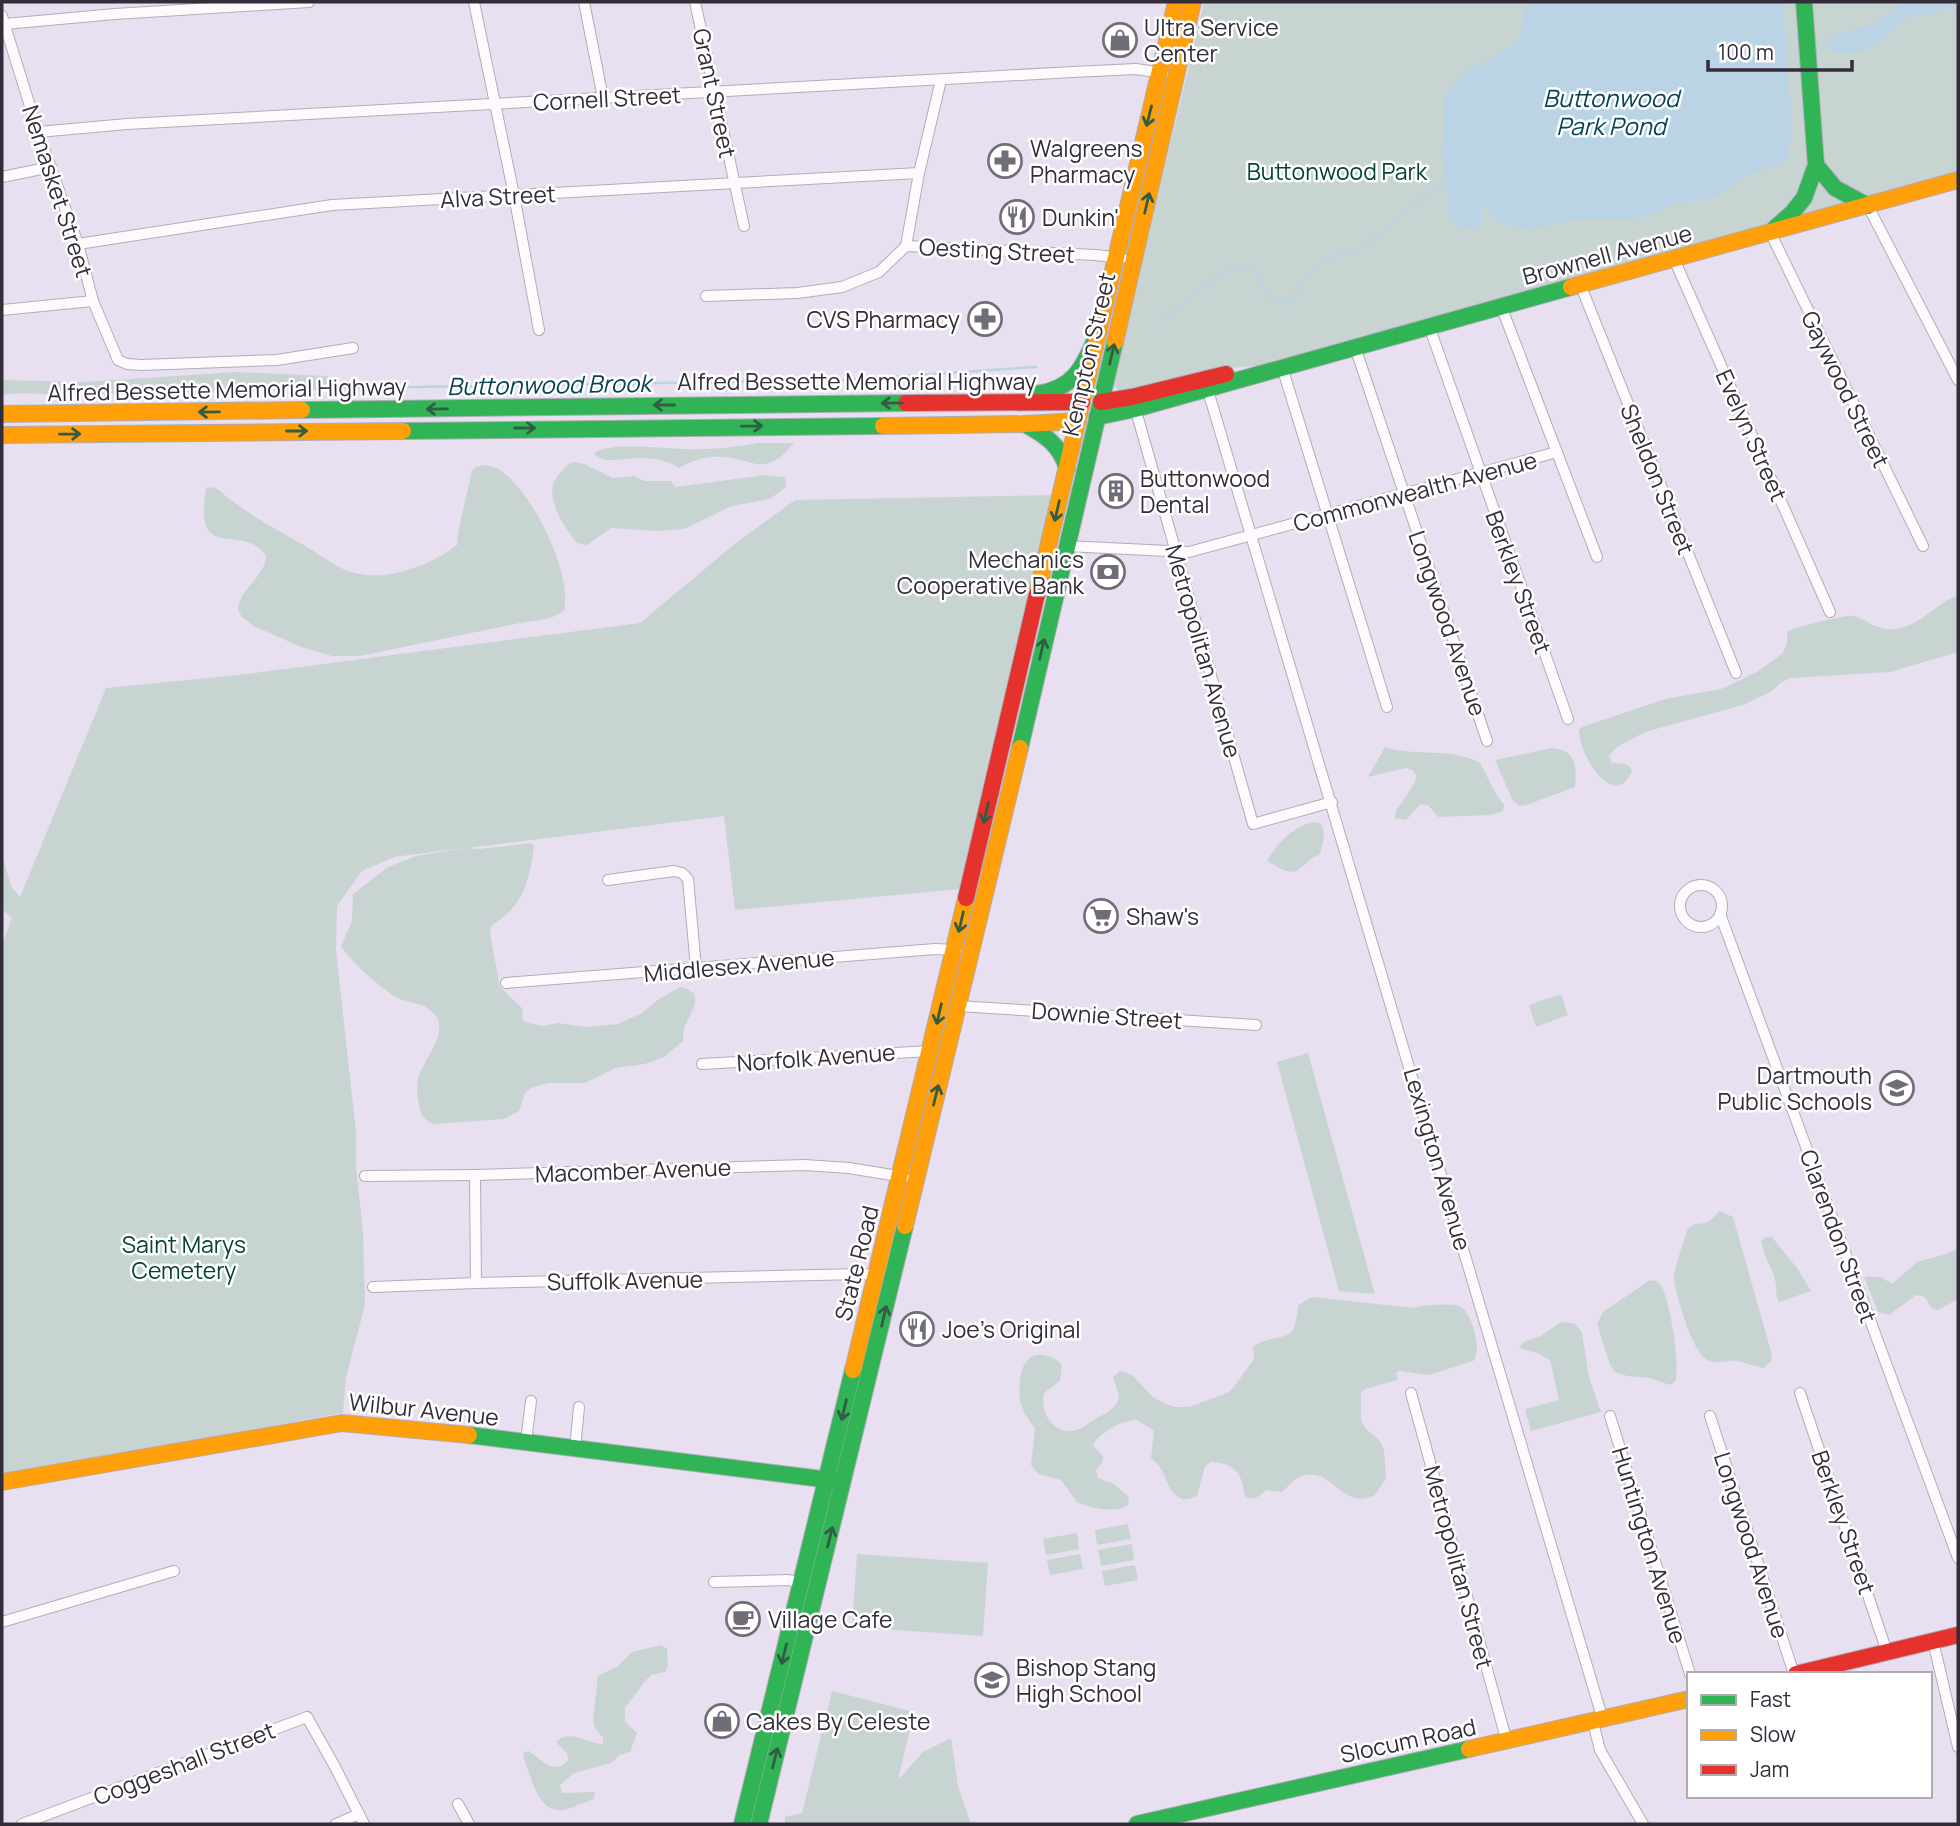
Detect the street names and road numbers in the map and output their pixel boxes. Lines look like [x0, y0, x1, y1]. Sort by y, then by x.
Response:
street label: Grant Street [686, 25, 744, 161]
street label: Cornell Street [532, 78, 682, 118]
street label: Nemasket Street [15, 101, 101, 281]
street label: Alva Street [439, 177, 557, 215]
street label: Brownell Avenue [1519, 216, 1695, 292]
street label: Oesting Street [918, 230, 1076, 270]
street label: Kempton Street [1054, 269, 1122, 439]
street label: Gaywood Street [1794, 305, 1898, 473]
street label: Evelyn Street [1709, 364, 1795, 506]
street label: Alfred Bessette Memorial Highway [677, 365, 1037, 397]
street label: Alfred Bessette Memorial Highway [47, 370, 407, 408]
street label: Sheldon Street [1613, 399, 1703, 559]
street label: Commonwealth Avenue [1290, 443, 1540, 539]
street label: Berkley Street [1478, 506, 1560, 658]
street label: Longwood Avenue [1401, 526, 1495, 720]
street label: Metropolitan Avenue [1158, 541, 1250, 761]
street label: Middlesex Avenue [642, 941, 836, 989]
street label: Downie Street [1031, 994, 1183, 1036]
street label: Norfolk Avenue [736, 1035, 896, 1079]
street label: Lexington Avenue [1397, 1064, 1479, 1254]
street label: Clarendon Street [1793, 1145, 1885, 1327]
street label: Macomber Avenue [534, 1151, 732, 1189]
street label: State Road [826, 1202, 886, 1324]
street label: Suffolk Avenue [547, 1263, 703, 1297]
street label: Wilbur Avenue [347, 1385, 501, 1433]
street label: Huntington Avenue [1605, 1443, 1695, 1647]
street label: Berkley Street [1804, 1446, 1884, 1598]
street label: Longwood Avenue [1707, 1448, 1797, 1642]
street label: Metropolitan Street [1416, 1462, 1502, 1672]
street label: Slocum Road [1337, 1710, 1479, 1770]
street label: Coggeshall Street [89, 1714, 279, 1812]

